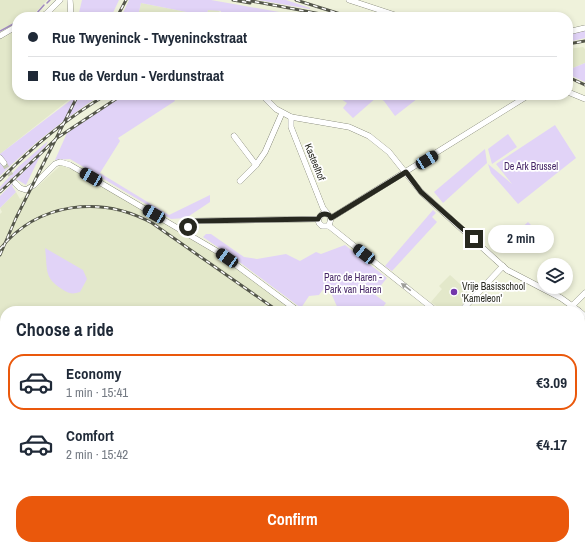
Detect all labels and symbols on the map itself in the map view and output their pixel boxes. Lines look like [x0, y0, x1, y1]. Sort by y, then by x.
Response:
street label: Kasteelhof [302, 142, 329, 183]
car [414, 149, 440, 171]
park label: De Ark Brussel [504, 160, 558, 173]
car [78, 166, 104, 188]
car [141, 203, 167, 225]
route start [179, 218, 197, 236]
callout: 2 min [488, 225, 554, 253]
route end [465, 230, 483, 248]
car [351, 242, 377, 266]
car [214, 246, 240, 270]
park label: Parc de Haren - Park van Haren [324, 271, 382, 296]
place label: Vrije Basisschool 'Kameleon' [462, 280, 525, 305]
one-way arrow [400, 283, 411, 291]
marker: Vrije Basisschool 'Kameleon' [449, 287, 459, 297]

